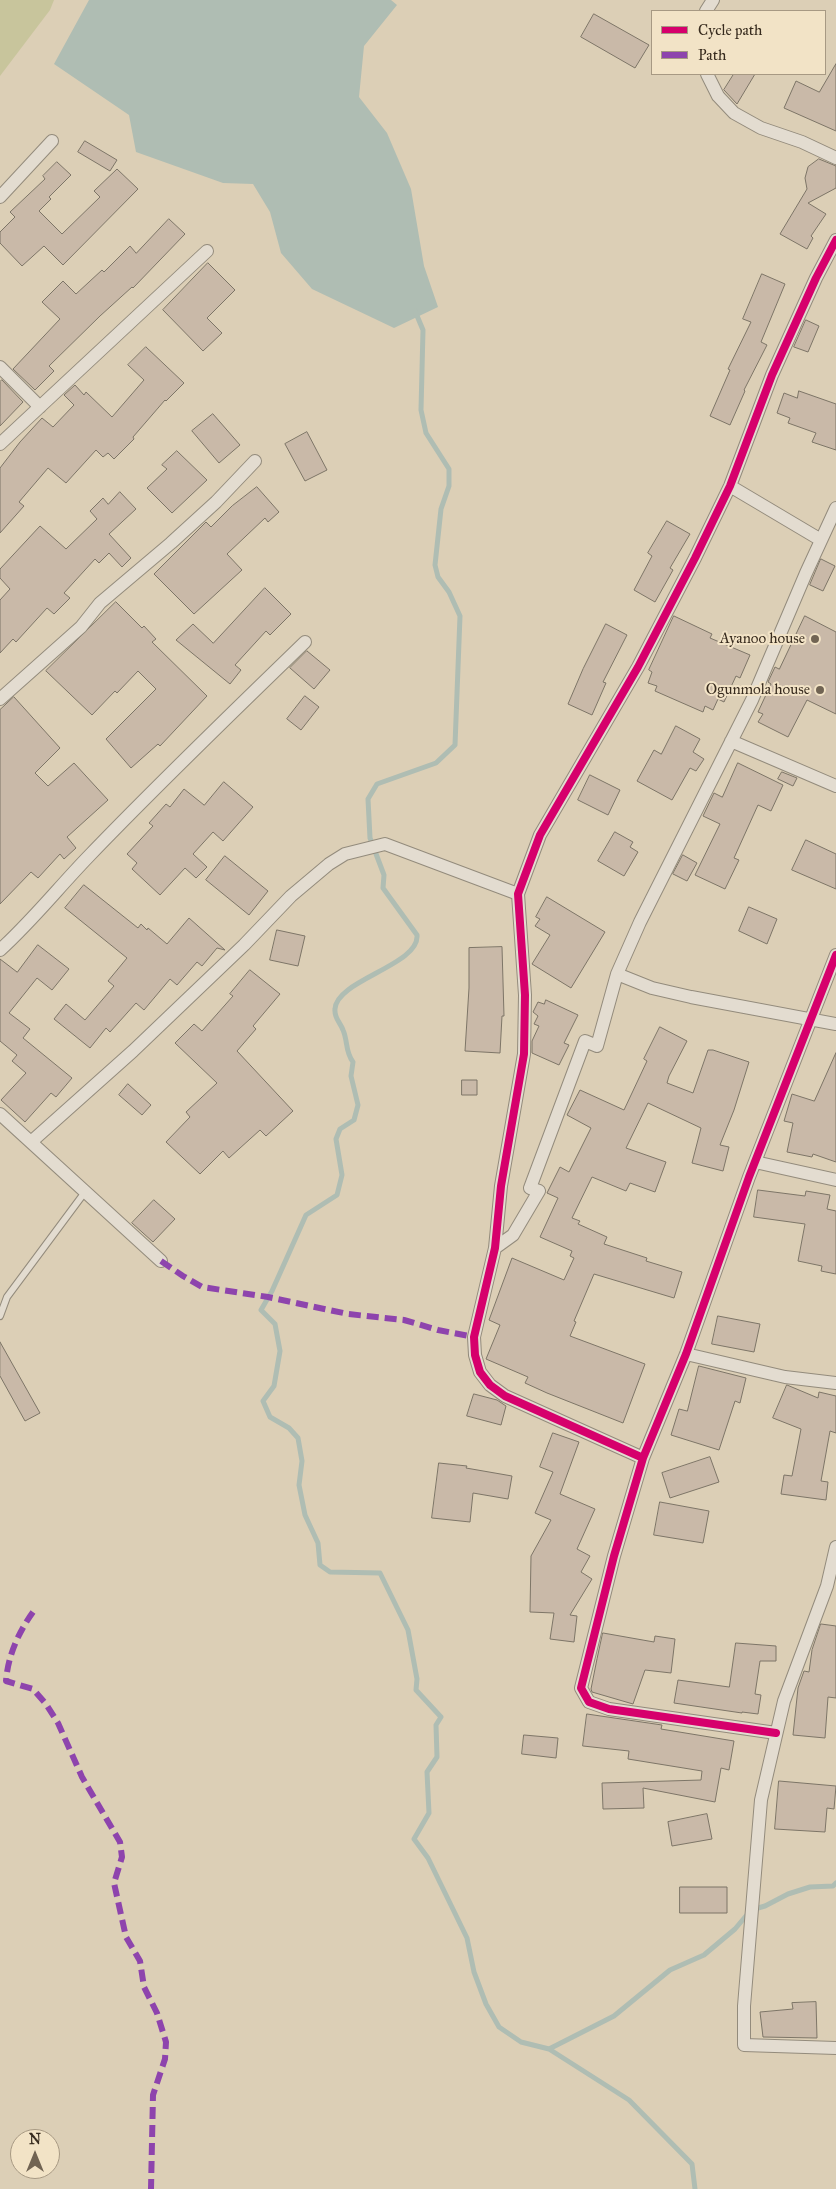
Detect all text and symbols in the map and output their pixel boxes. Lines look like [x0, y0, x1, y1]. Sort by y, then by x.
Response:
legend [651, 10, 826, 75]
text: Cycle path [698, 21, 762, 39]
text: Path [698, 46, 726, 64]
place label: Ayanoo house [720, 630, 805, 648]
marker: Ayanoo house [809, 633, 821, 645]
place label: Ogunmola house [706, 681, 810, 699]
marker: Ogunmola house [814, 684, 826, 696]
north arrow [10, 2129, 60, 2179]
text: N [29, 2131, 41, 2148]

